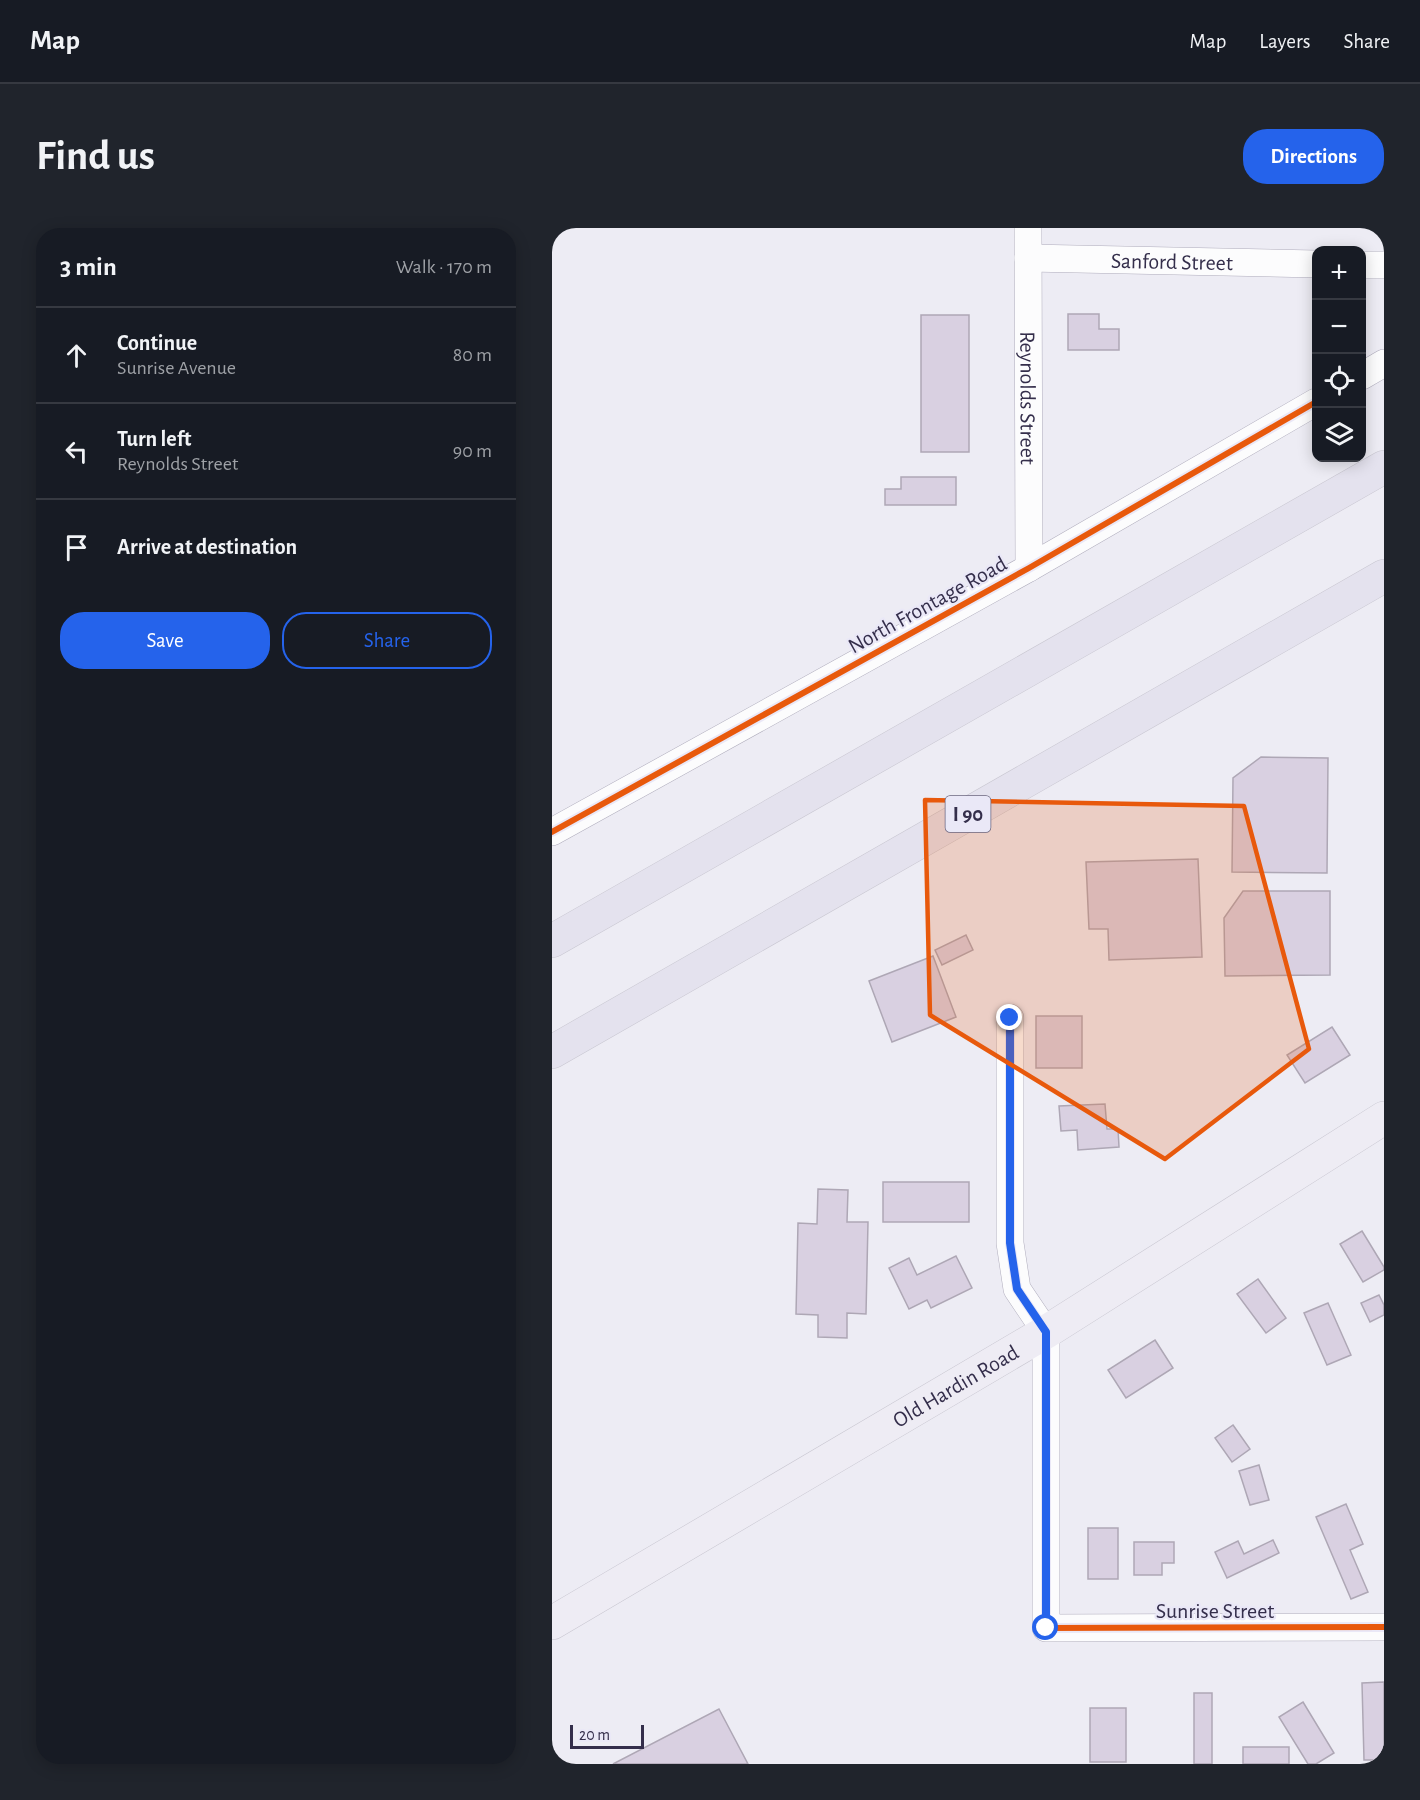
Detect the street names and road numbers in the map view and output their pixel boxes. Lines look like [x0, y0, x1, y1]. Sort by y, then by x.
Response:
street label: Sanford Street [1111, 250, 1233, 274]
street label: Reynolds Street [1016, 331, 1039, 465]
street label: North Frontage Road [845, 552, 1010, 658]
road number: I 90 [946, 796, 990, 832]
street label: Old Hardin Road [889, 1341, 1022, 1432]
street label: Sunrise Street [1156, 1600, 1274, 1622]

